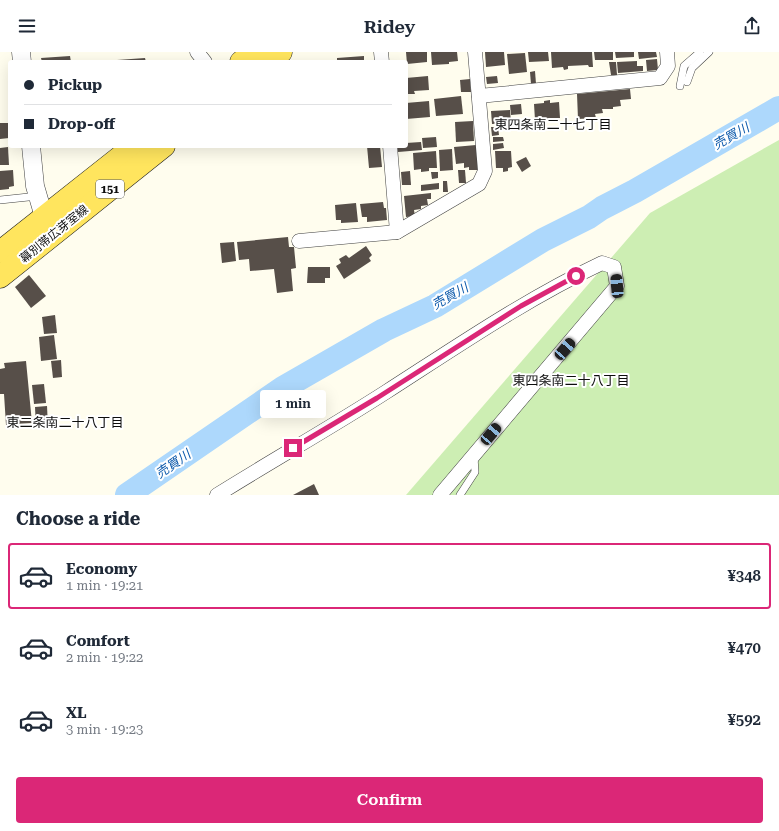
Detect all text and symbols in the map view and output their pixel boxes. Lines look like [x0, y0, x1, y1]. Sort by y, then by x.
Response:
icon: menu [16, 15, 38, 37]
icon: share [741, 15, 763, 37]
text: Ridey [364, 16, 415, 37]
text: Pickup [48, 76, 102, 94]
text: Drop-off [48, 115, 115, 133]
district label: 東四条南二十七丁目 [494, 117, 612, 132]
water label: 売買川 [710, 119, 753, 152]
road number: 151 [96, 180, 124, 198]
street label: 幕別帯広芽室線 [17, 202, 91, 266]
route start [567, 267, 585, 285]
car [610, 274, 624, 298]
water label: 売買川 [429, 279, 472, 312]
car [553, 336, 577, 362]
district label: 東四条南二十八丁目 [512, 373, 630, 388]
callout: 1 min [260, 390, 326, 418]
text: 1 min [275, 396, 311, 411]
district label: 東二条南二十八丁目 [6, 415, 124, 430]
car [479, 421, 503, 447]
route end [284, 439, 302, 457]
water label: 売買川 [153, 446, 195, 481]
text: Choose a ride [16, 508, 140, 529]
icon: car [18, 558, 54, 594]
text: Economy [66, 560, 137, 578]
text: ¥348 [727, 567, 761, 585]
text: 1 min · 19:21 [66, 578, 143, 593]
icon: car [18, 630, 54, 666]
text: Comfort [66, 632, 130, 650]
text: ¥470 [727, 639, 761, 657]
text: 2 min · 19:22 [66, 650, 143, 665]
icon: car [18, 702, 54, 738]
text: XL [66, 704, 87, 722]
text: ¥592 [727, 711, 761, 729]
text: 3 min · 19:23 [66, 722, 143, 737]
button: Confirm [16, 777, 763, 823]

